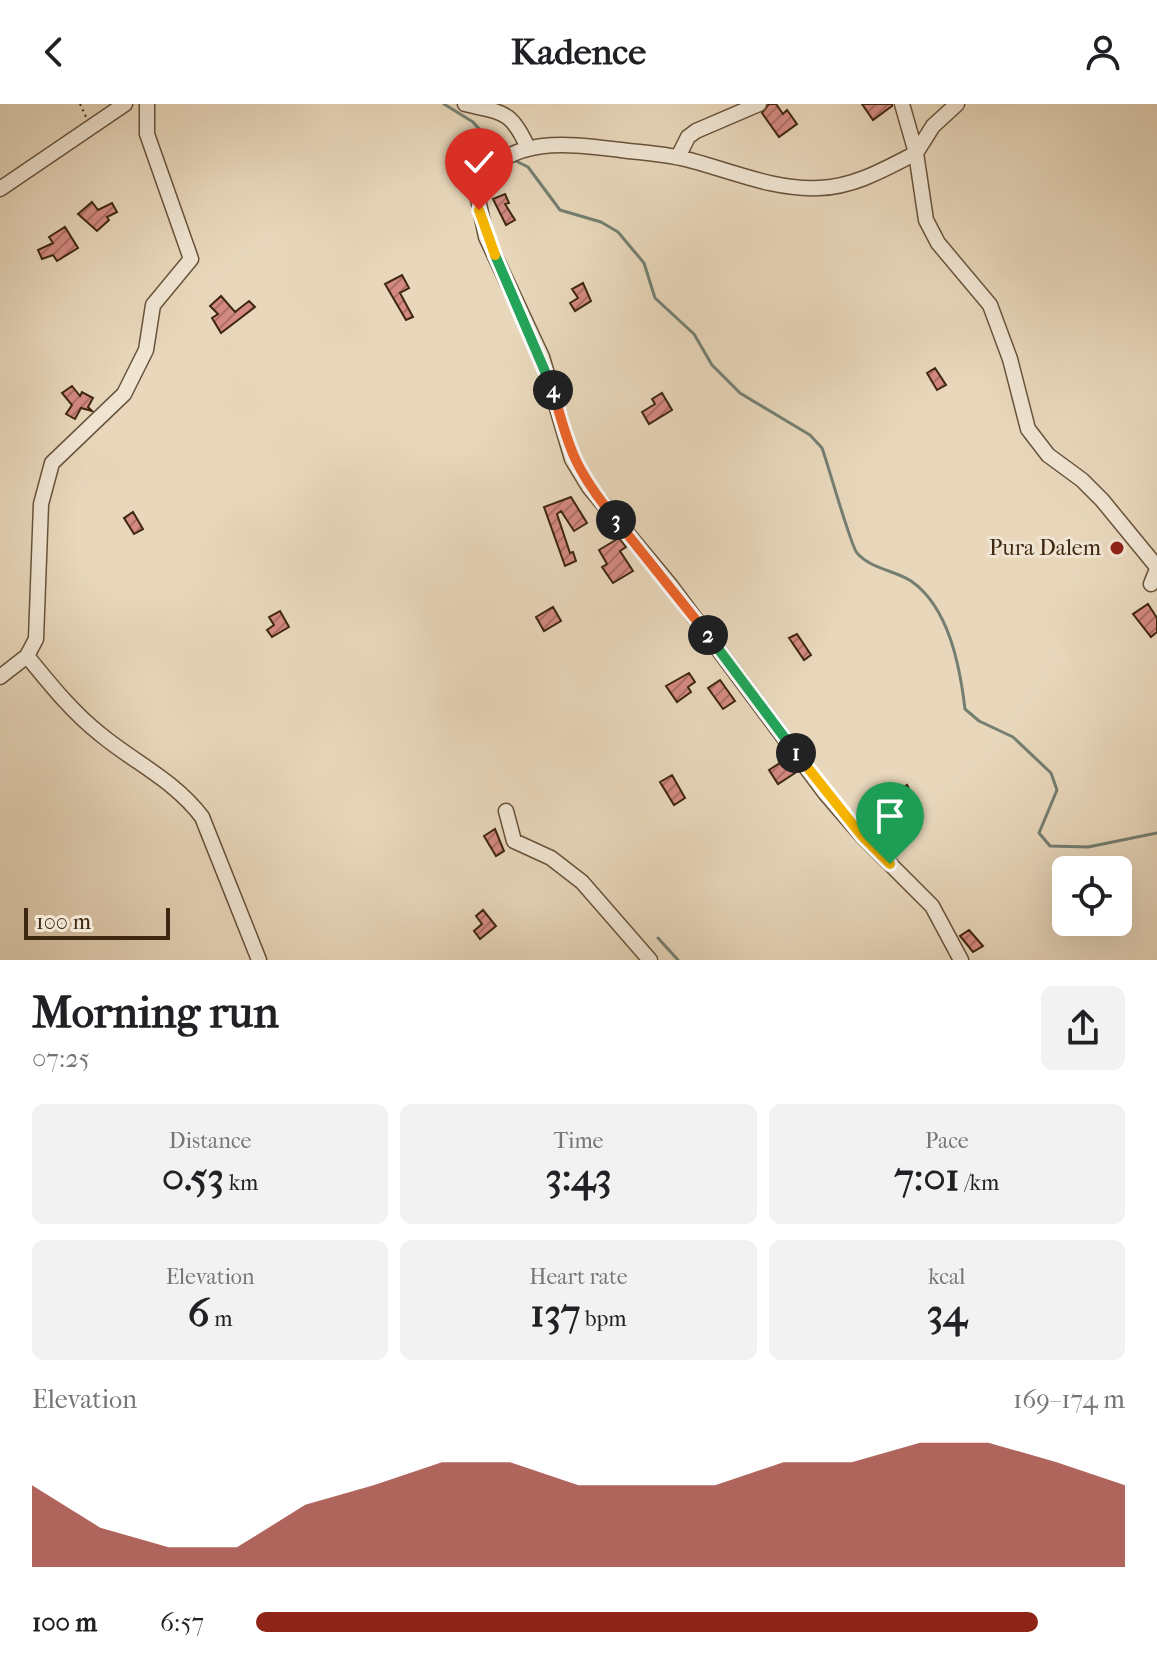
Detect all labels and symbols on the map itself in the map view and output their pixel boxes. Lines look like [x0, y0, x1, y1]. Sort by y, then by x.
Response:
pin [445, 128, 513, 210]
pin: 4 [533, 370, 573, 410]
pin: 3 [596, 500, 636, 540]
place label: Pura Dalem [989, 535, 1102, 561]
marker: Pura Dalem [1108, 539, 1126, 557]
pin: 2 [688, 615, 728, 655]
pin: 1 [776, 733, 816, 773]
pin [856, 782, 924, 864]
scale bar [24, 904, 170, 940]

